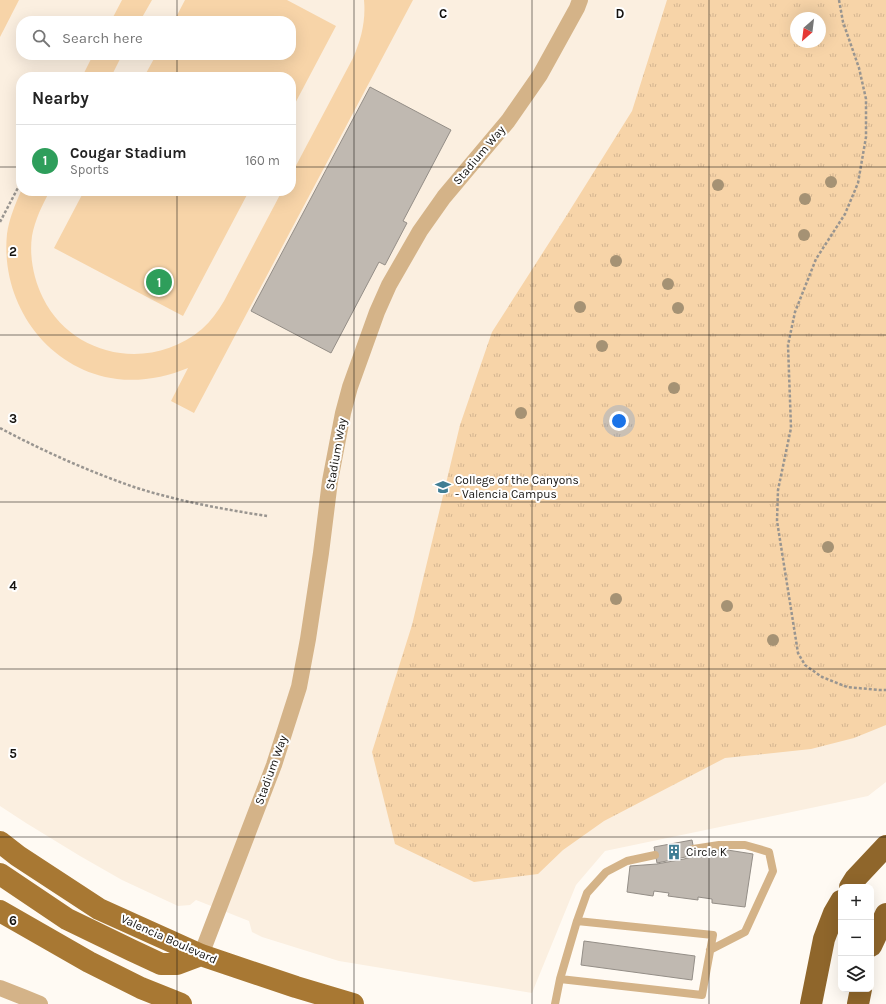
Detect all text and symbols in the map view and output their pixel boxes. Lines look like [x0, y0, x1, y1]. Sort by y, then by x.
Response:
text: C [439, 6, 447, 21]
text: D [616, 6, 625, 21]
north arrow [790, 12, 826, 48]
search box [16, 16, 296, 60]
icon: search [30, 27, 52, 49]
text: Search here [62, 29, 143, 47]
text: Nearby [32, 88, 89, 108]
street label: Stadium Way [450, 122, 508, 187]
text: Cougar Stadium [70, 144, 187, 162]
text: 1 [43, 153, 47, 168]
text: 160 m [245, 153, 280, 168]
text: Sports [70, 162, 109, 177]
text: 2 [9, 244, 17, 259]
pin: 1 [146, 267, 172, 297]
text: 3 [9, 411, 17, 426]
your location [609, 411, 629, 431]
street label: Stadium Way [323, 416, 349, 491]
place label: College of the Canyons - Valencia Campus [455, 473, 579, 501]
school or university icon: College of the Canyons - Valencia Campus [434, 478, 452, 496]
text: 4 [9, 578, 17, 593]
street label: Stadium Way [252, 733, 290, 807]
text: 5 [9, 746, 17, 761]
building icon: Circle K [665, 843, 683, 861]
place label: Circle K [686, 845, 728, 859]
map controls [838, 884, 874, 992]
button: + [838, 884, 874, 920]
street label: Valencia Boulevard [119, 911, 219, 967]
text: 6 [9, 913, 17, 928]
button: − [838, 920, 874, 956]
button: layers [838, 956, 874, 992]

